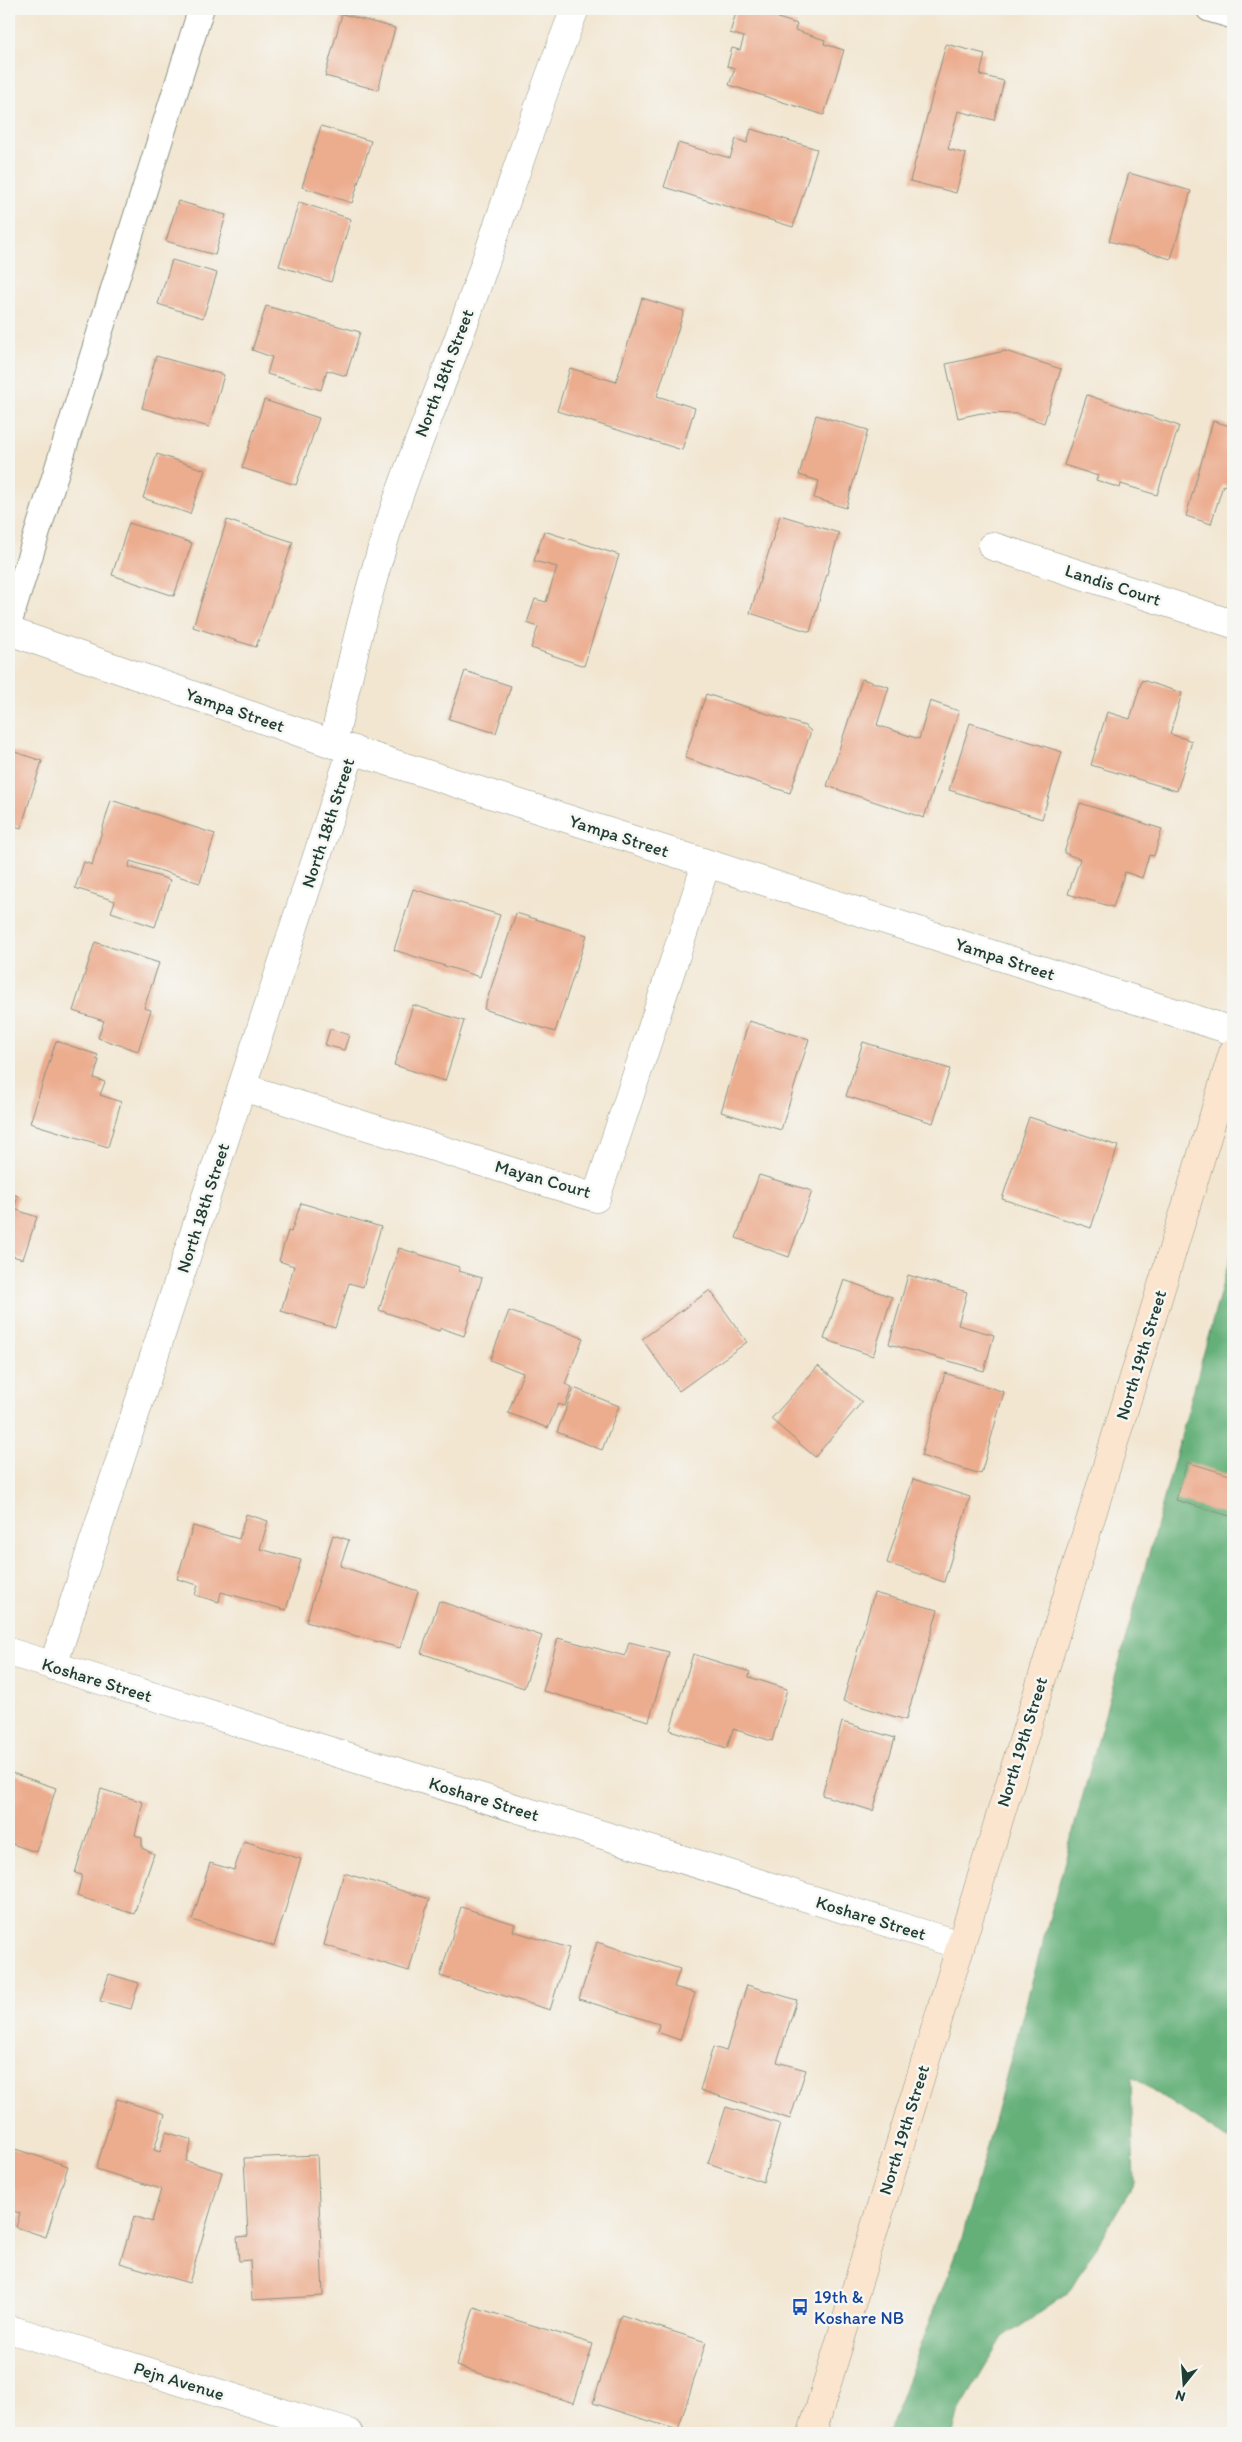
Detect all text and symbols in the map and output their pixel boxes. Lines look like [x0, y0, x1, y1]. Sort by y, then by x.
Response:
street label: North 18th Street [410, 306, 479, 440]
street label: Landis Court [1062, 559, 1164, 611]
street label: Yampa Street [183, 683, 288, 737]
street label: North 18th Street [297, 755, 359, 891]
street label: Yampa Street [566, 810, 672, 863]
street label: Yampa Street [952, 933, 1058, 986]
street label: North 18th Street [172, 1140, 234, 1276]
street label: Mayan Court [492, 1155, 594, 1203]
street label: North 19th Street [1111, 1287, 1171, 1423]
street label: Koshare Street [39, 1653, 155, 1707]
street label: North 19th Street [992, 1674, 1052, 1810]
street label: Koshare Street [426, 1772, 542, 1826]
street label: Koshare Street [813, 1891, 929, 1945]
street label: North 19th Street [874, 2062, 934, 2198]
place label: 19th & Koshare NB [814, 2286, 904, 2329]
bus stop icon: 19th & Koshare NB [790, 2297, 810, 2317]
street label: Pejn Avenue [131, 2357, 227, 2405]
north arrow [1160, 2360, 1210, 2410]
text: N [1173, 2386, 1187, 2405]

